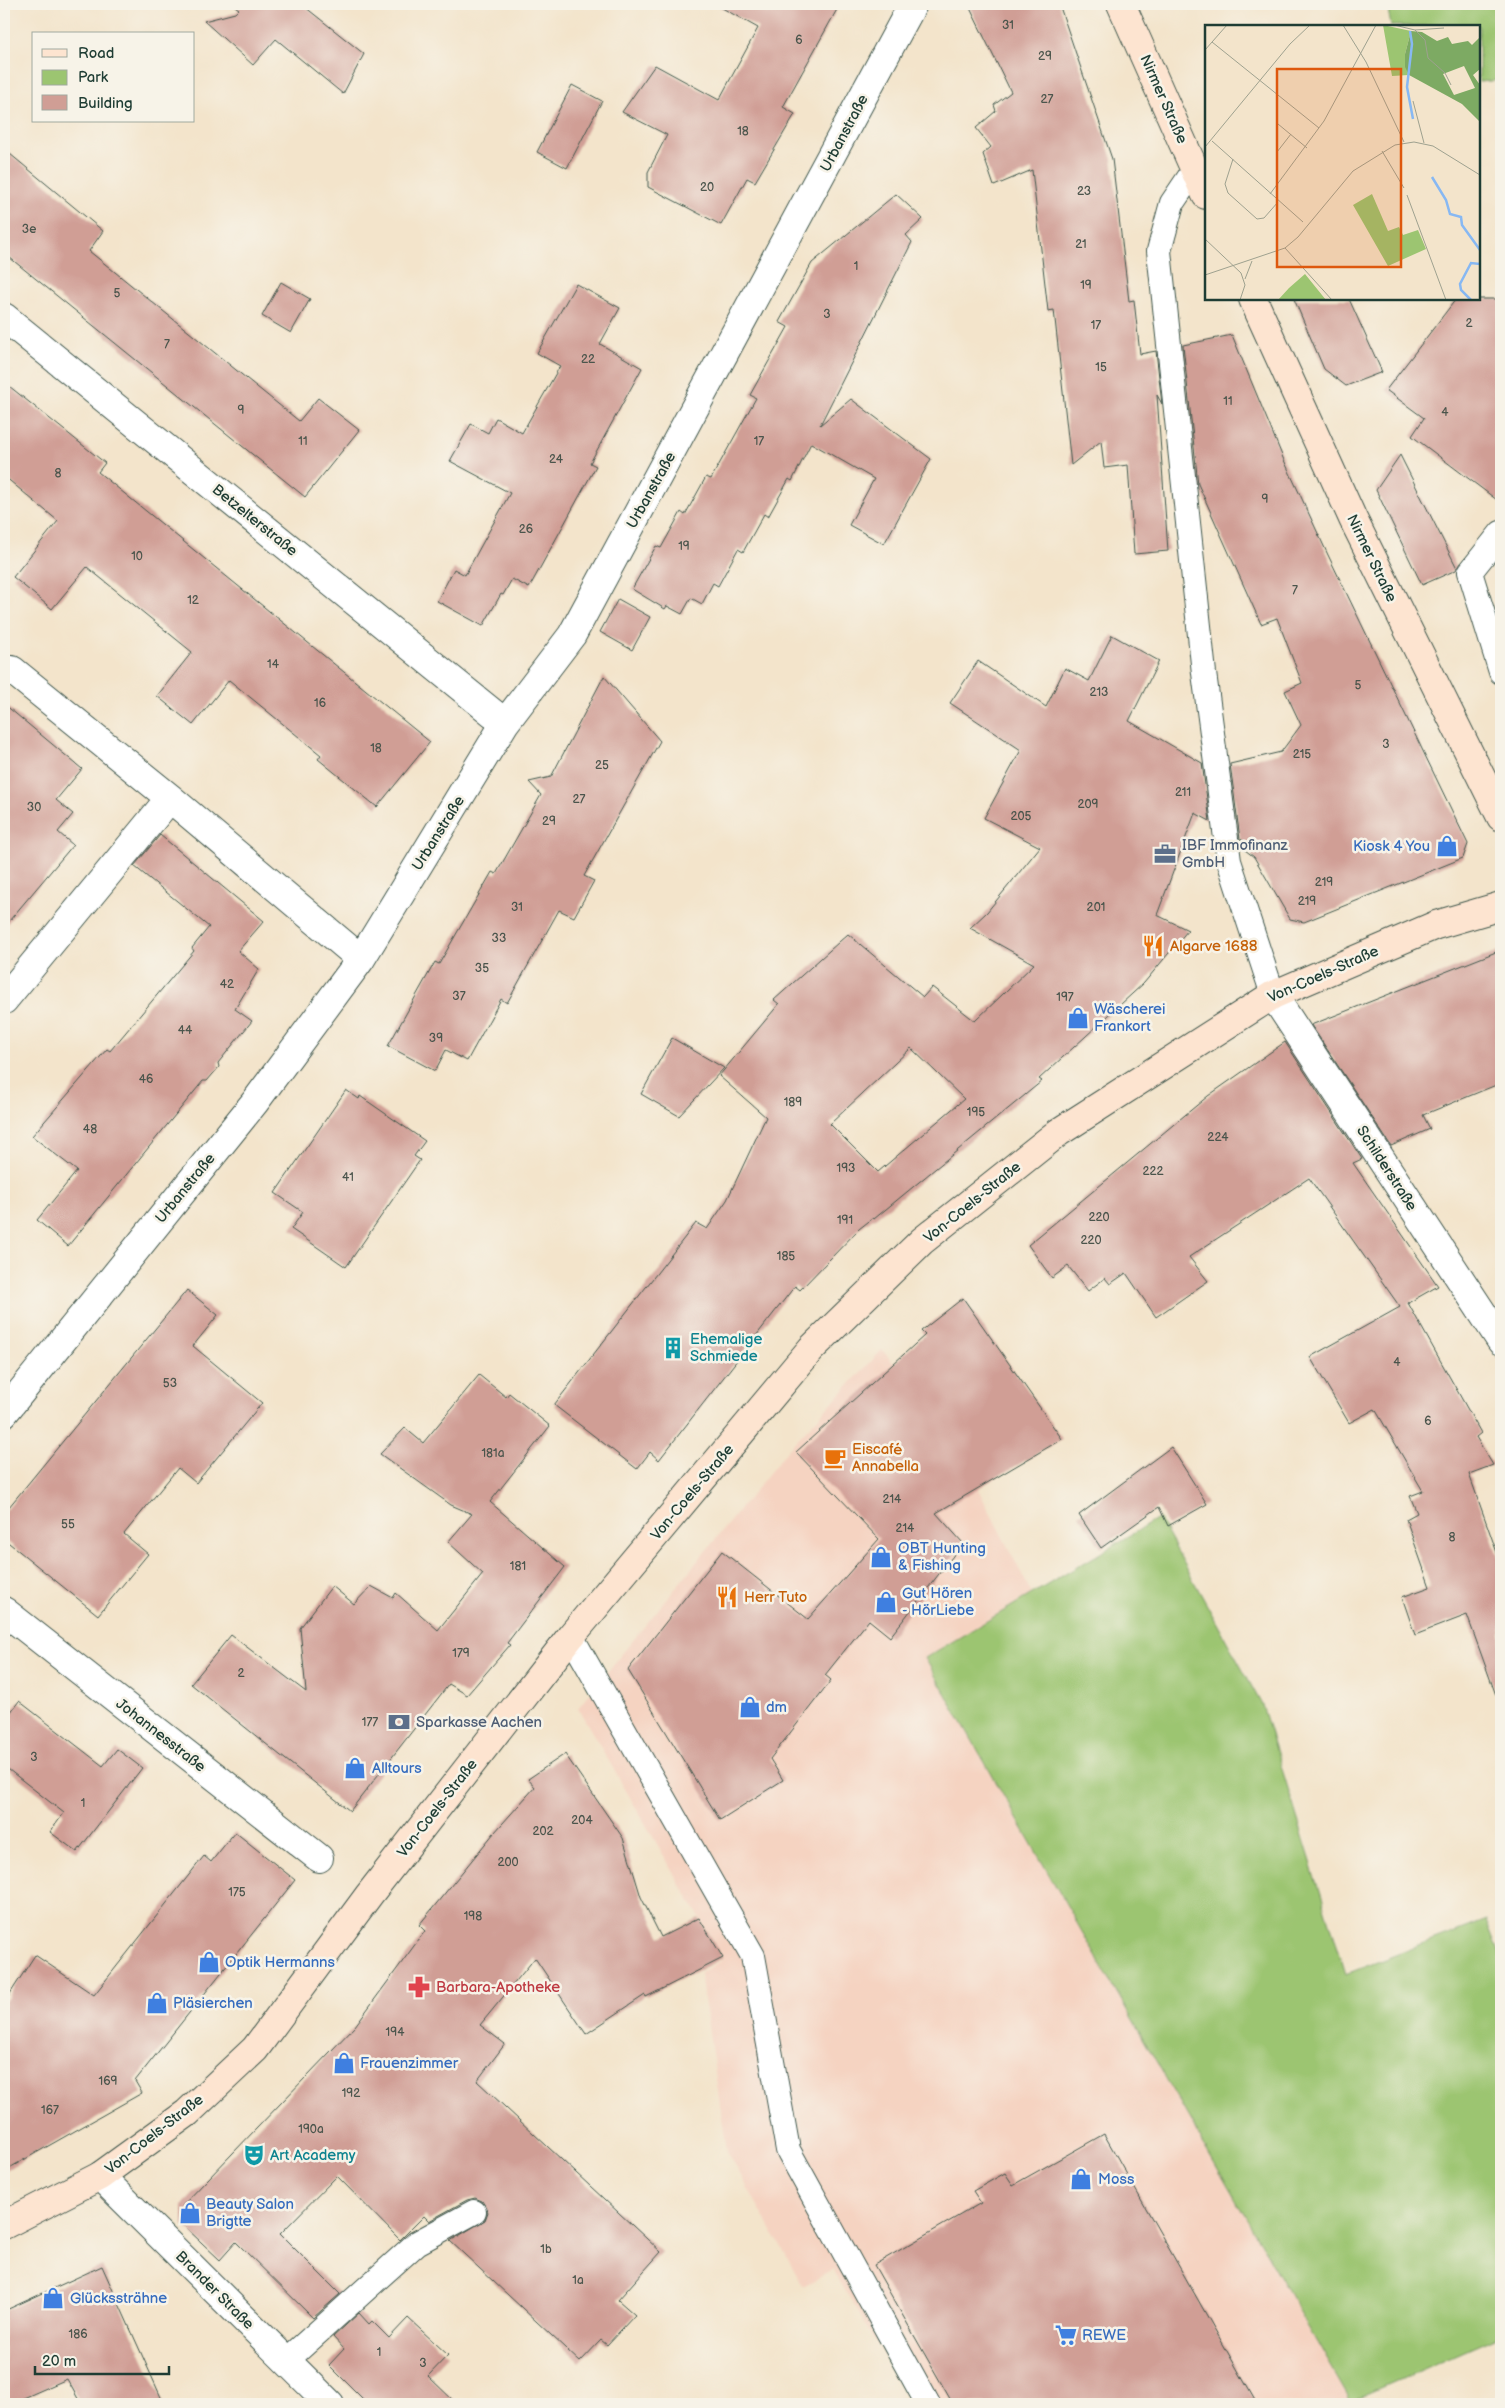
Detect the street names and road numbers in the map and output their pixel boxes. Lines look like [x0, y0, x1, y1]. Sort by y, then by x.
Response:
street label: Nirmer Straße [1135, 52, 1192, 147]
street label: Urbanstraße [816, 91, 873, 175]
street label: Urbanstraße [623, 449, 680, 532]
street label: Betzelterstraße [208, 480, 301, 561]
street label: Nirmer Straße [1342, 511, 1401, 605]
street label: Urbanstraße [408, 792, 469, 874]
street label: Von-Coels-Straße [1265, 941, 1382, 1007]
street label: Schilderstraße [1352, 1122, 1421, 1215]
street label: Urbanstraße [151, 1149, 219, 1227]
street label: Von-Coels-Straße [920, 1157, 1025, 1247]
street label: Von-Coels-Straße [647, 1440, 738, 1544]
street label: Johannesstraße [112, 1694, 210, 1776]
street label: Von-Coels-Straße [393, 1755, 482, 1861]
street label: Von-Coels-Straße [101, 2090, 207, 2179]
street label: Brander Straße [171, 2247, 258, 2334]

